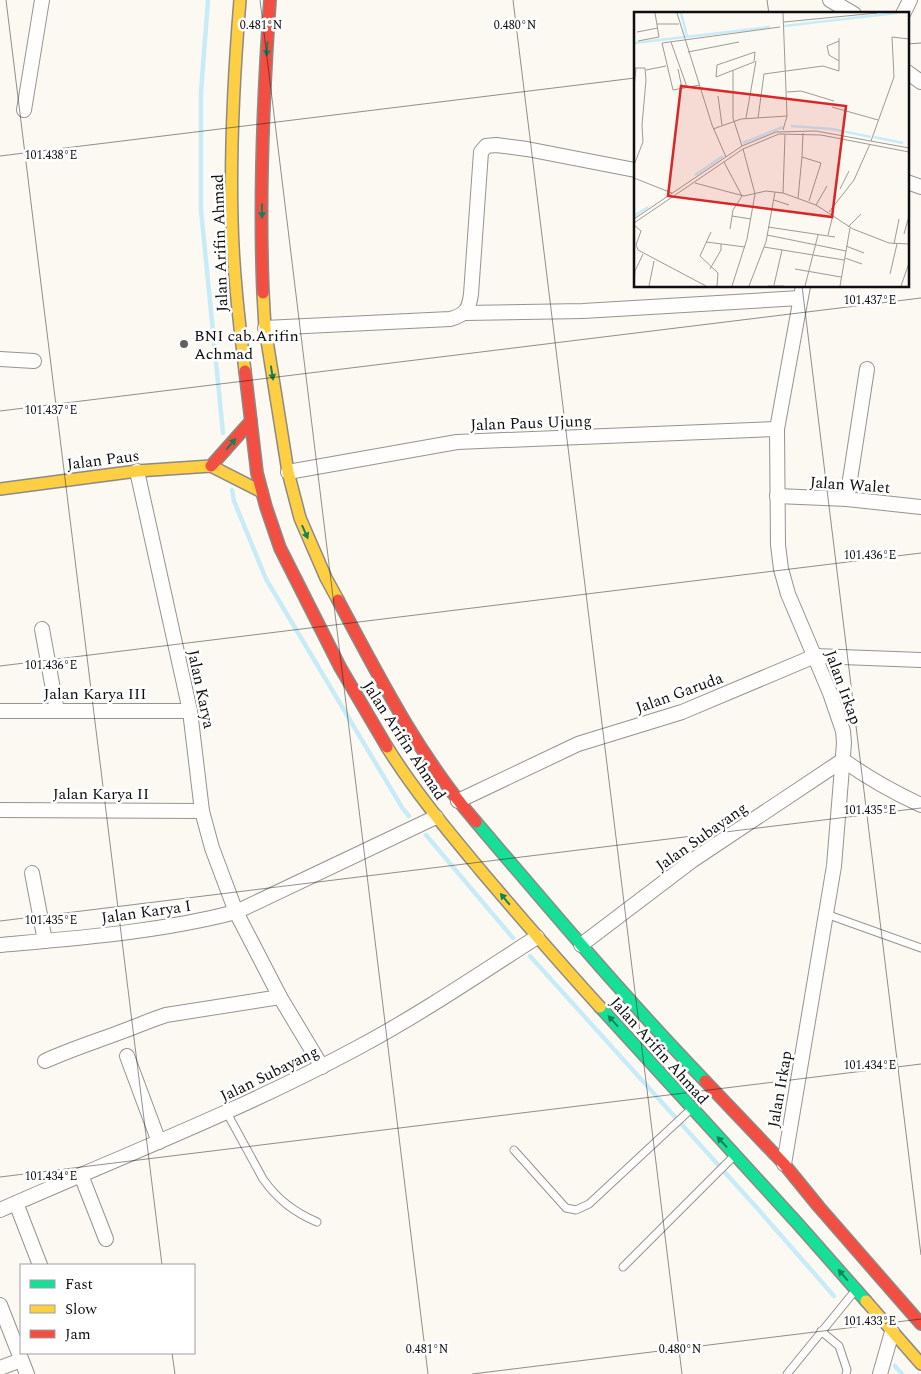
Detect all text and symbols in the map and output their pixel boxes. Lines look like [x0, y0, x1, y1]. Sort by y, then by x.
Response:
inset map [634, 12, 908, 288]
text: 0.481°N [240, 16, 282, 35]
text: 0.480°N [494, 16, 536, 35]
one-way arrow [262, 41, 270, 57]
text: 101.438°E [25, 146, 77, 165]
street label: Jalan Arifin Ahmad [206, 173, 234, 312]
one-way arrow [258, 203, 266, 219]
text: 101.437°E [844, 291, 896, 310]
place label: BNI cab.Arifin Achmad [194, 324, 299, 366]
marker: BNI cab.Arifin Achmad [178, 338, 190, 350]
one-way arrow [268, 365, 276, 381]
text: 101.437°E [25, 401, 77, 420]
street label: Jalan Paus Ujung [470, 409, 592, 437]
one-way arrow [225, 438, 237, 450]
street label: Jalan Paus [65, 444, 141, 476]
street label: Jalan Walet [809, 470, 891, 500]
one-way arrow [302, 525, 310, 539]
text: 101.436°E [844, 546, 896, 565]
street label: Jalan Karya [181, 647, 221, 731]
street label: Jalan Irkap [819, 647, 868, 728]
text: 101.436°E [25, 656, 77, 675]
street label: Jalan Garuda [632, 666, 727, 720]
street label: Jalan Arifin Ahmad [356, 676, 452, 805]
street label: Jalan Karya III [44, 682, 146, 706]
street label: Jalan Karya II [53, 782, 149, 806]
street label: Jalan Subayang [651, 796, 752, 877]
text: 101.435°E [844, 801, 896, 820]
one-way arrow [500, 893, 511, 906]
street label: Jalan Karya I [100, 894, 193, 930]
text: 101.435°E [25, 911, 77, 930]
street label: Jalan Arifin Ahmad [604, 991, 714, 1110]
one-way arrow [607, 1016, 619, 1028]
street label: Jalan Subayang [216, 1040, 323, 1108]
street label: Jalan Irkap [761, 1049, 799, 1129]
text: 101.434°E [844, 1056, 896, 1075]
one-way arrow [716, 1136, 728, 1148]
text: 101.434°E [25, 1167, 77, 1186]
legend [20, 1264, 195, 1354]
one-way arrow [838, 1269, 849, 1281]
text: Fast [65, 1273, 93, 1296]
text: Slow [65, 1298, 97, 1321]
text: 101.433°E [844, 1312, 896, 1331]
text: Jam [65, 1323, 91, 1346]
text: 0.481°N [406, 1340, 448, 1359]
text: 0.480°N [659, 1340, 701, 1359]

